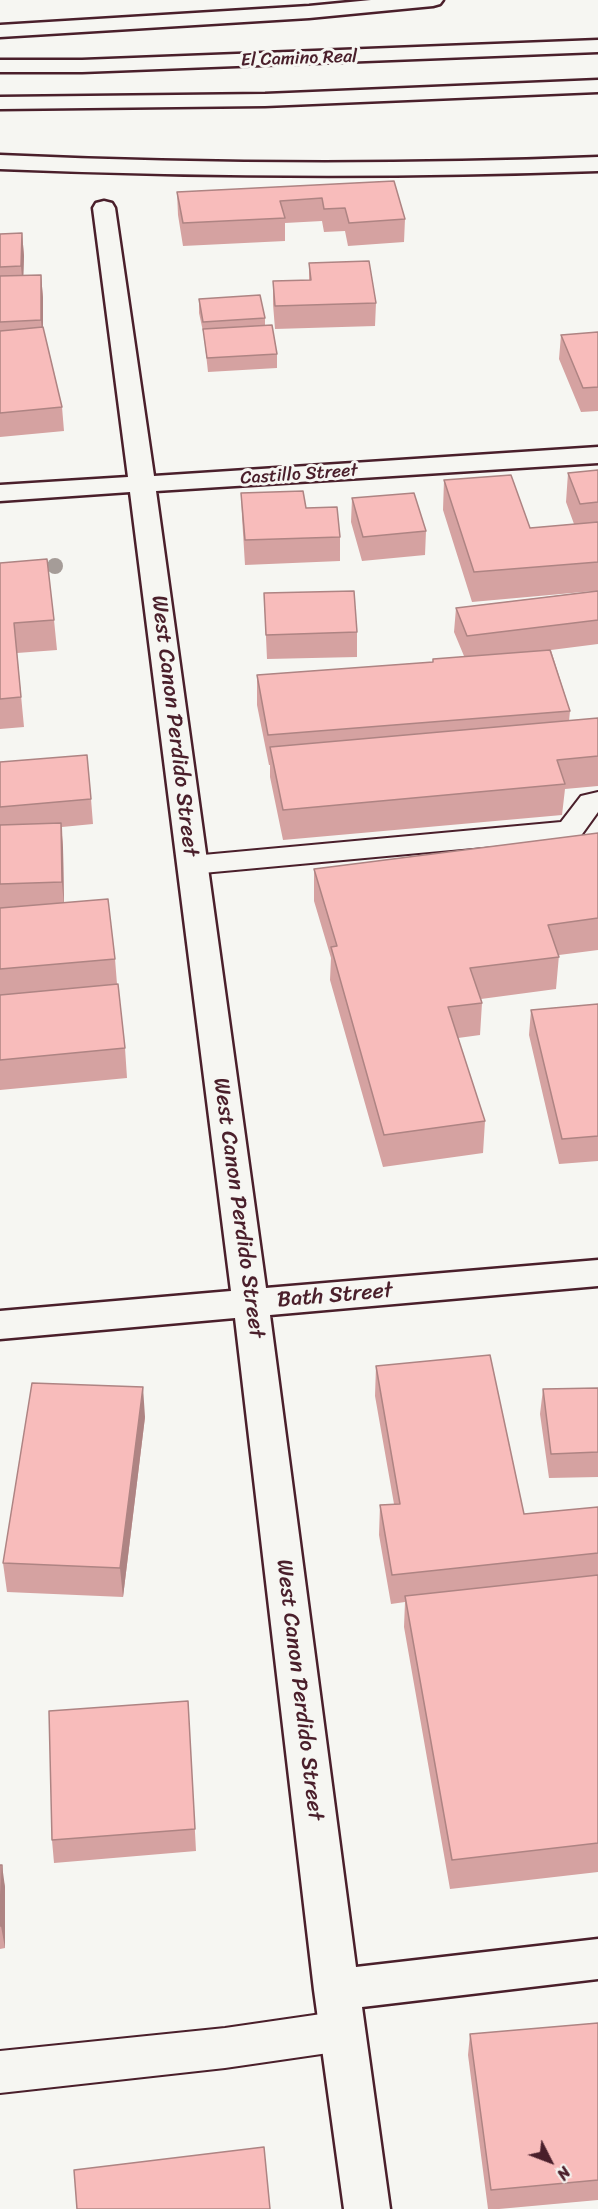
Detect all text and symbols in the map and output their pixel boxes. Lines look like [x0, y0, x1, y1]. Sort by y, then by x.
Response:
street label: El Camino Real [240, 46, 358, 72]
street label: Castillo Street [240, 460, 358, 490]
street label: West Canon Perdido Street [145, 594, 203, 858]
street label: West Canon Perdido Street [207, 1076, 269, 1340]
street label: Bath Street [276, 1278, 394, 1314]
street label: West Canon Perdido Street [270, 1558, 328, 1822]
north arrow [520, 2131, 580, 2191]
text: N [549, 2160, 578, 2187]

